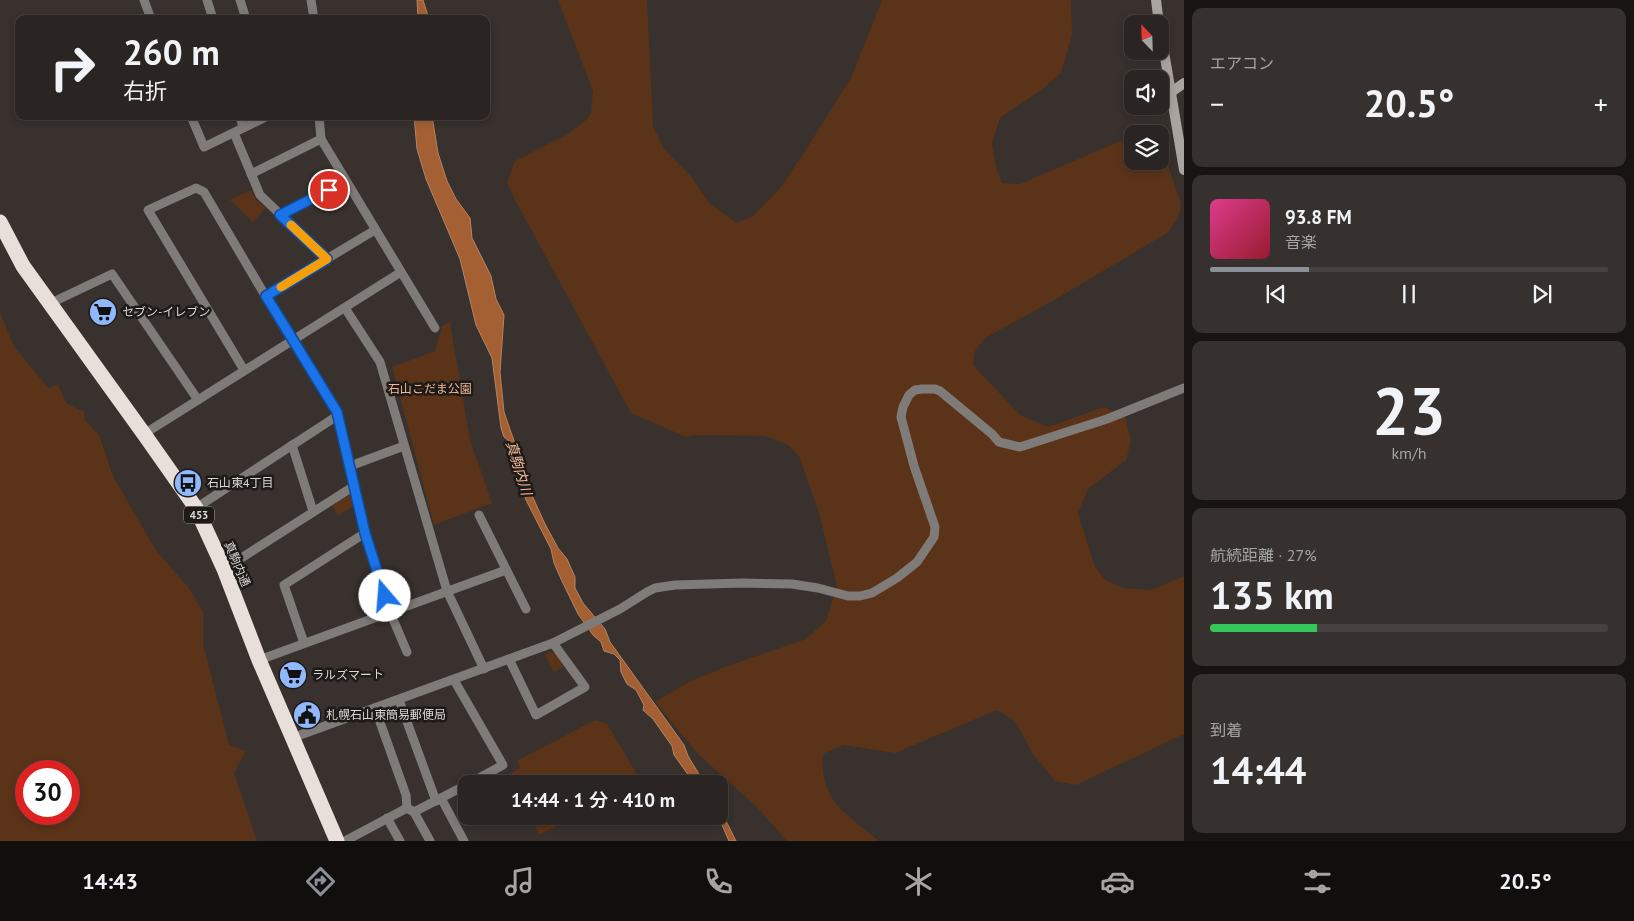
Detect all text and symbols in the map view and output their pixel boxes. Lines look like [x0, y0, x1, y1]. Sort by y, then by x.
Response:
north arrow [1124, 15, 1169, 60]
map controls [1124, 15, 1169, 170]
text: 260 m [123, 29, 220, 75]
icon: right [40, 35, 105, 100]
text: エアコン [1210, 53, 1274, 73]
button: sound [1124, 70, 1169, 115]
text: 右折 [123, 77, 167, 105]
text: 20.5° [1364, 78, 1454, 127]
text: − [1210, 85, 1224, 122]
text: + [1594, 85, 1608, 122]
button: layers [1124, 125, 1169, 170]
pin [308, 169, 350, 211]
icon: arrive [315, 176, 343, 204]
text: 93.8 FM [1285, 205, 1352, 229]
text: 音楽 [1285, 232, 1317, 252]
icon: previous [1262, 280, 1290, 308]
icon: pause [1395, 280, 1423, 308]
icon: next [1528, 280, 1556, 308]
supermarket icon: セブン-イレブン [88, 297, 118, 327]
place label: セブン-イレブン [122, 304, 210, 319]
text: 23 [1372, 368, 1446, 452]
park label: 石山こだま公園 [388, 381, 472, 396]
water label: 真駒内川 [502, 439, 536, 499]
text: km/h [1391, 443, 1427, 463]
bus stop icon: 石山東4丁目 [173, 468, 203, 498]
place label: 石山東4丁目 [207, 475, 274, 490]
road number: 453 [184, 506, 214, 524]
street label: 真駒内通 [221, 539, 254, 589]
text: 航続距離 · 27% [1210, 545, 1317, 565]
position arrow [358, 569, 410, 621]
text: 135 km [1210, 570, 1334, 619]
supermarket icon: ラルズマート [278, 660, 308, 690]
place label: ラルズマート [312, 667, 384, 682]
public building icon: 札幌石山東簡易郵便局 [292, 700, 322, 730]
place label: 札幌石山東簡易郵便局 [326, 707, 446, 722]
text: 到着 [1210, 720, 1242, 740]
text: 14:44 [1210, 745, 1306, 794]
speed limit sign: 30 [15, 760, 80, 825]
text: 14:44 · 1 分 · 410 m [511, 788, 675, 812]
icon: directions [303, 864, 338, 899]
icon: music [502, 864, 537, 899]
icon: phone [701, 864, 736, 899]
icon: climate [901, 864, 936, 899]
icon: car [1100, 864, 1135, 899]
icon: filters [1300, 864, 1335, 899]
text: 14:43 [82, 867, 138, 895]
text: 20.5° [1499, 867, 1552, 895]

